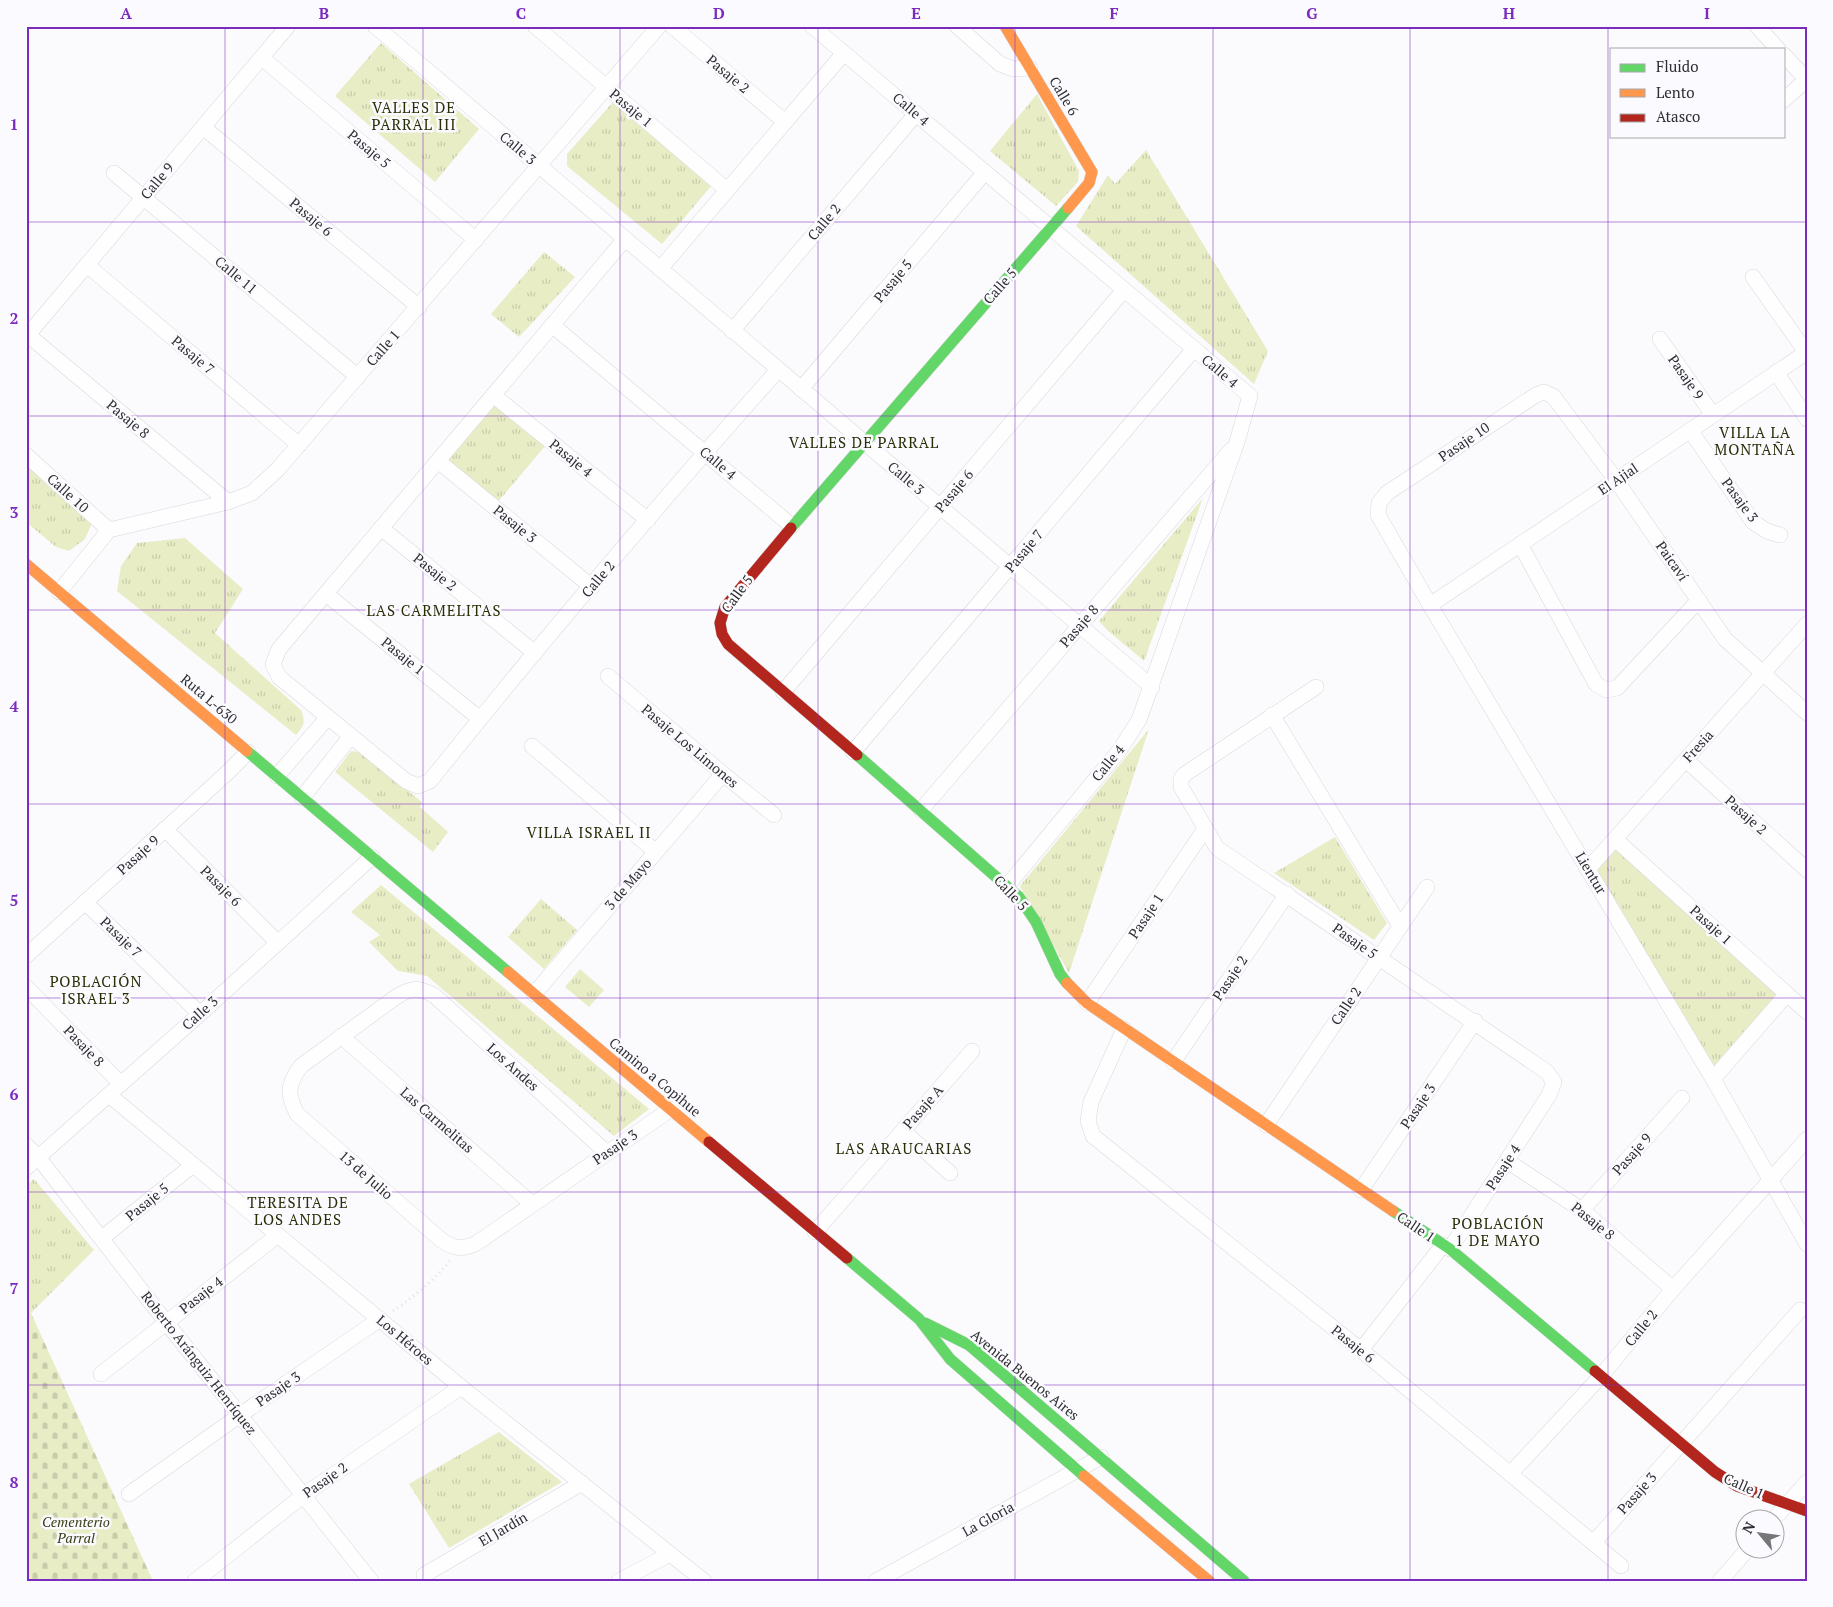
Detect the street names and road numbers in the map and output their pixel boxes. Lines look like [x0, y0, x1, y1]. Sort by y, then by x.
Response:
street label: Pasaje 2 [703, 50, 754, 97]
street label: Calle 6 [1045, 73, 1084, 119]
street label: Pasaje 1 [606, 84, 657, 131]
street label: Calle 4 [889, 88, 934, 130]
street label: Pasaje 5 [344, 125, 395, 172]
street label: Calle 3 [496, 127, 541, 169]
street label: Calle 9 [136, 158, 178, 203]
street label: Pasaje 6 [286, 193, 337, 240]
street label: Calle 2 [803, 199, 845, 244]
street label: Calle 11 [211, 251, 262, 298]
street label: Pasaje 5 [869, 255, 916, 306]
street label: Calle 5 [979, 263, 1021, 308]
street label: Calle 1 [362, 325, 404, 370]
street label: Pasaje 7 [168, 331, 219, 378]
street label: Calle 4 [1198, 350, 1243, 392]
street label: Pasaje 9 [1664, 351, 1709, 403]
street label: Pasaje 8 [103, 395, 154, 442]
street label: Pasaje 10 [1434, 418, 1493, 466]
street label: Pasaje 4 [546, 434, 597, 481]
street label: Calle 4 [696, 442, 741, 484]
street label: Calle 3 [884, 457, 929, 499]
street label: El Ajial [1594, 458, 1642, 499]
street label: Pasaje 6 [930, 465, 977, 516]
street label: Calle 10 [43, 469, 93, 516]
street label: Pasaje 3 [1718, 474, 1763, 526]
street label: Pasaje 3 [490, 500, 541, 547]
street label: Pasaje 7 [1000, 525, 1047, 576]
street label: Paicaví [1652, 537, 1693, 585]
street label: Pasaje 2 [410, 548, 461, 595]
street label: Calle 2 [577, 556, 619, 601]
street label: Calle 5 [716, 571, 757, 616]
street label: Pasaje 8 [1055, 600, 1102, 651]
street label: Pasaje 1 [378, 632, 429, 679]
street label: Ruta L-630 [177, 669, 242, 728]
street label: Pasaje Los Limones [638, 699, 743, 792]
street label: Fresia [1678, 725, 1717, 766]
street label: Calle 4 [1087, 740, 1129, 785]
street label: Pasaje 2 [1721, 791, 1771, 839]
street label: Pasaje 9 [113, 831, 163, 879]
street label: Lientur [1571, 848, 1612, 898]
street label: 3 de Mayo [600, 854, 656, 914]
street label: Pasaje 6 [197, 861, 246, 911]
street label: Calle 5 [990, 871, 1033, 915]
street label: Pasaje 1 [1124, 889, 1168, 942]
street label: Pasaje 1 [1686, 901, 1736, 949]
street label: Pasaje 7 [97, 912, 146, 961]
street label: Pasaje 5 [1329, 918, 1381, 963]
street label: Pasaje 2 [1208, 951, 1252, 1004]
street label: Calle 2 [1326, 983, 1365, 1029]
street label: Calle 3 [178, 991, 222, 1034]
street label: Pasaje 8 [60, 1021, 109, 1070]
street label: Camino a Copihue [605, 1033, 705, 1121]
street label: Los Andes [483, 1038, 543, 1095]
street label: Pasaje 3 [1396, 1079, 1440, 1132]
street label: Pasaje A [898, 1080, 947, 1133]
street label: Las Carmelitas [397, 1082, 478, 1157]
street label: Pasaje 3 [588, 1125, 641, 1169]
street label: Pasaje 9 [1608, 1129, 1656, 1179]
street label: Pasaje 4 [1481, 1140, 1525, 1193]
street label: 13 de Julio [335, 1146, 397, 1203]
street label: Pasaje 5 [121, 1178, 172, 1225]
street label: Pasaje 8 [1568, 1197, 1619, 1244]
street label: Calle 1 [1393, 1207, 1439, 1246]
street label: Pasaje 4 [175, 1271, 227, 1318]
street label: Roberto Aránguiz Henríquez [137, 1287, 262, 1439]
street label: Calle 2 [1620, 1305, 1661, 1350]
street label: Los Héroes [373, 1310, 438, 1369]
street label: Pasaje 6 [1328, 1320, 1379, 1367]
street label: Avenida Buenos Aires [967, 1325, 1084, 1424]
street label: Pasaje 3 [251, 1367, 304, 1411]
street label: Pasaje 2 [299, 1457, 351, 1502]
street label: Pasaje 3 [1613, 1468, 1661, 1518]
street label: Calle 1 [1721, 1468, 1767, 1503]
street label: La Gloria [958, 1497, 1017, 1541]
street label: El Jardín [475, 1507, 531, 1550]

